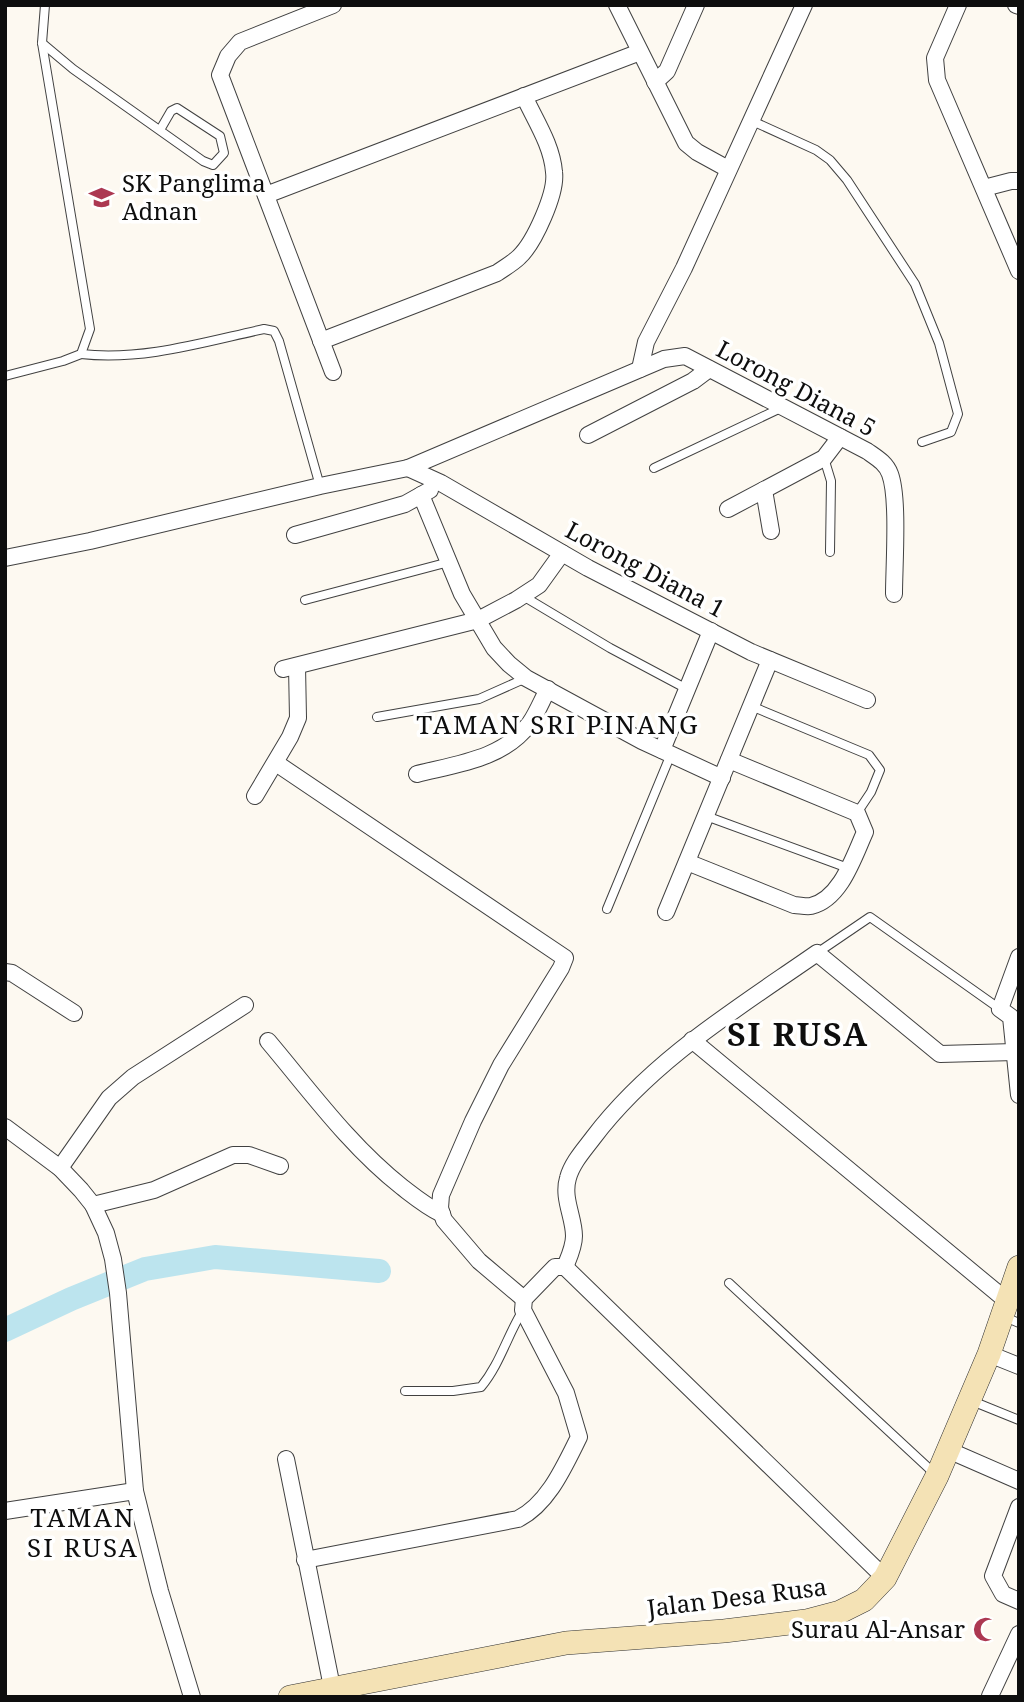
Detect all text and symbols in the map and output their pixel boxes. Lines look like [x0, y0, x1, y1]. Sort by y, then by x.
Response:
place label: SK Panglima Adnan [122, 166, 266, 227]
school or university icon: SK Panglima Adnan [88, 184, 116, 212]
street label: Lorong Diana 5 [711, 332, 882, 444]
street label: Lorong Diana 1 [560, 513, 731, 625]
district label: TAMAN SRI PINANG [416, 706, 700, 742]
district label: SI RUSA [727, 1012, 869, 1055]
district label: TAMAN SI RUSA [27, 1499, 139, 1565]
street label: Jalan Desa Rusa [644, 1569, 829, 1624]
place label: Surau Al-Ansar [791, 1612, 965, 1645]
mosque icon: Surau Al-Ansar [971, 1616, 999, 1644]

